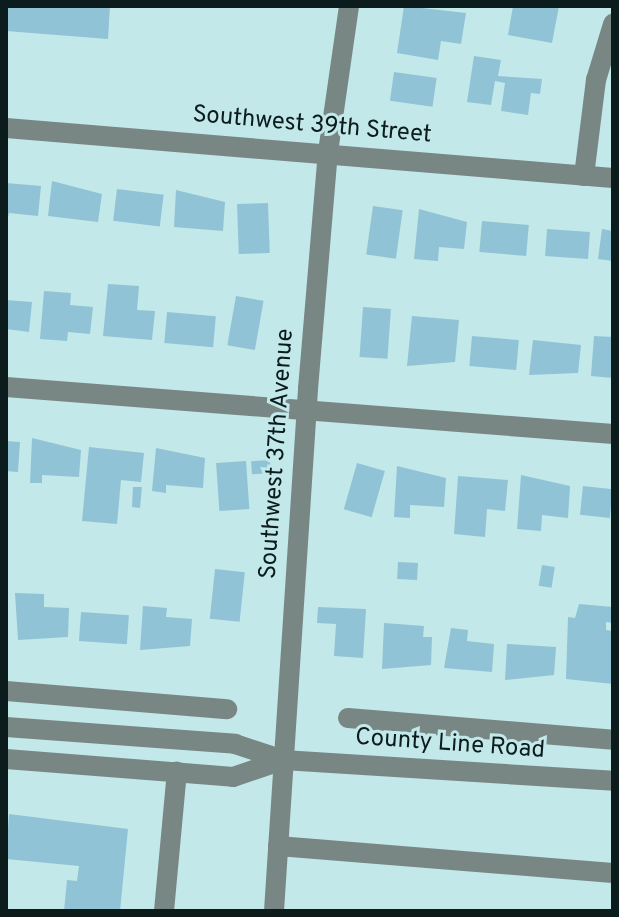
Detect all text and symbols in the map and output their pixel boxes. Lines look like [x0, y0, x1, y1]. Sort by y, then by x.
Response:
street label: Southwest 39th Street [191, 101, 433, 151]
street label: Southwest 37th Avenue [255, 327, 301, 581]
street label: County Line Road [354, 724, 546, 766]

